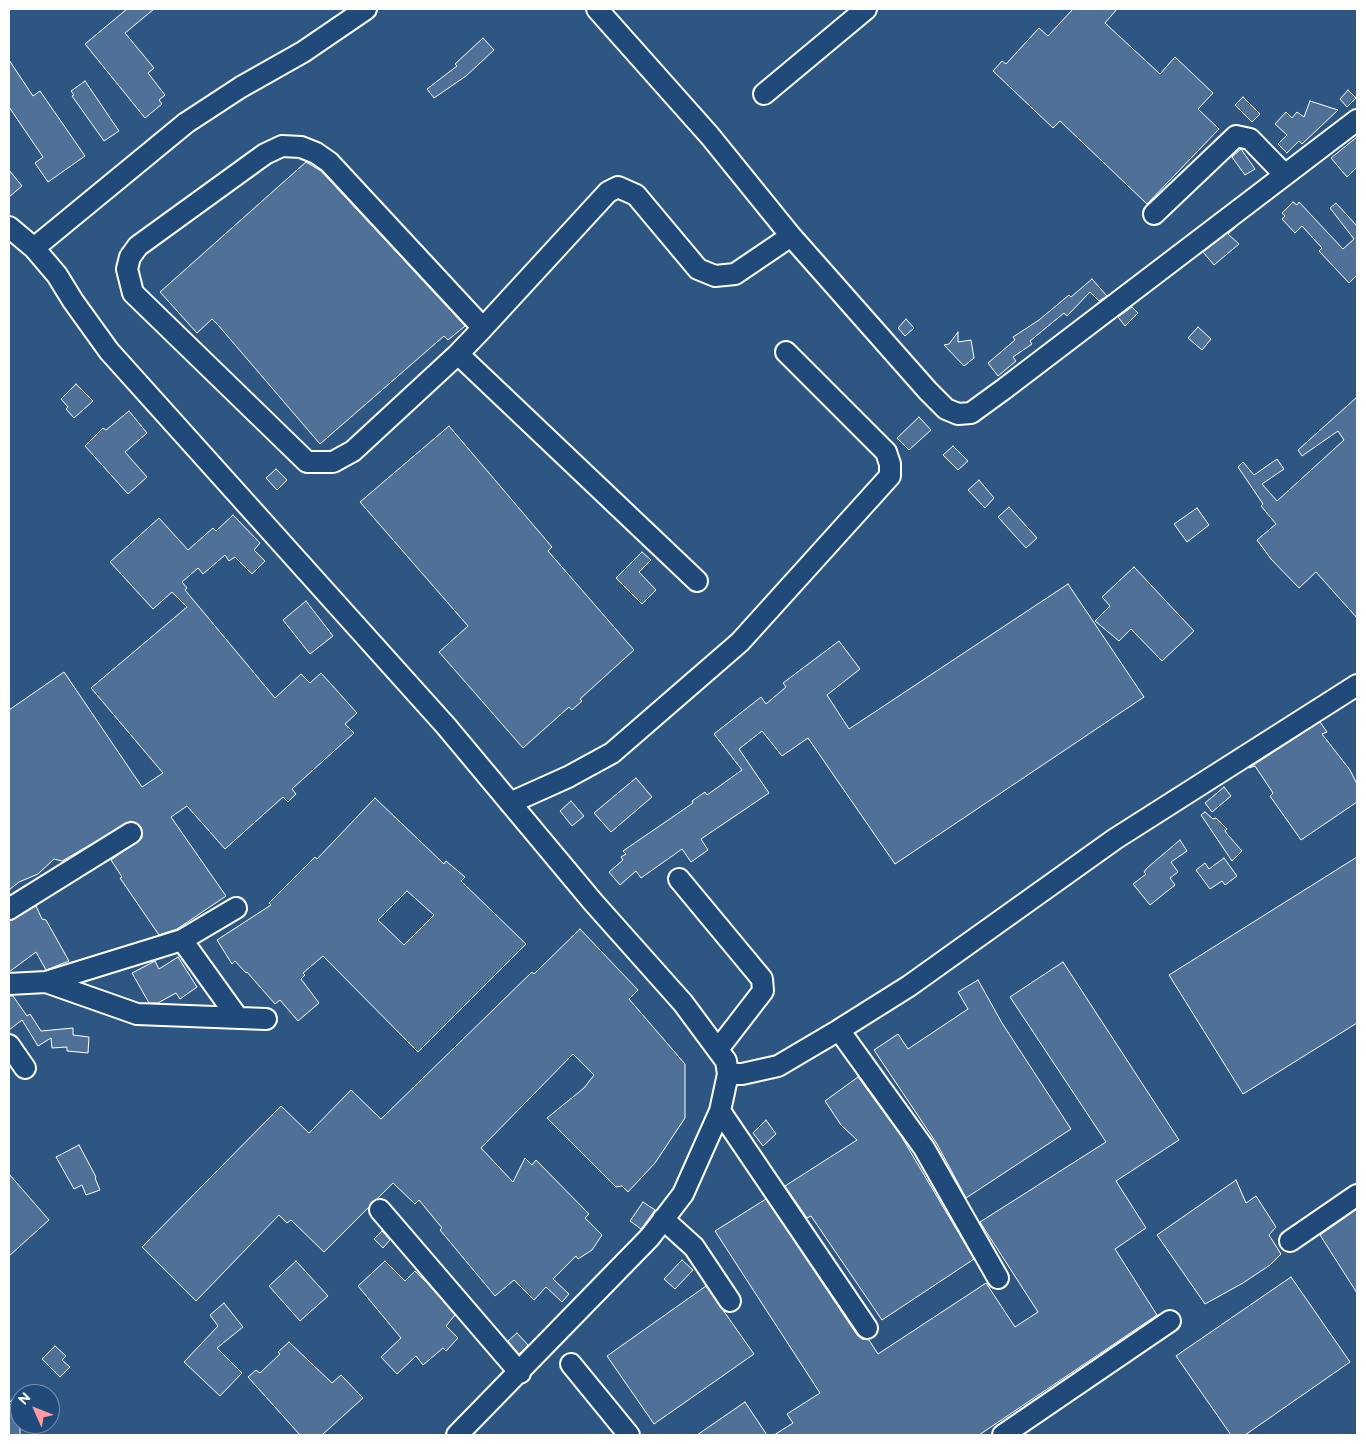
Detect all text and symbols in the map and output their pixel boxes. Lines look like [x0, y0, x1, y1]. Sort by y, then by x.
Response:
north arrow [10, 1384, 60, 1434]
text: N [15, 1389, 34, 1409]

